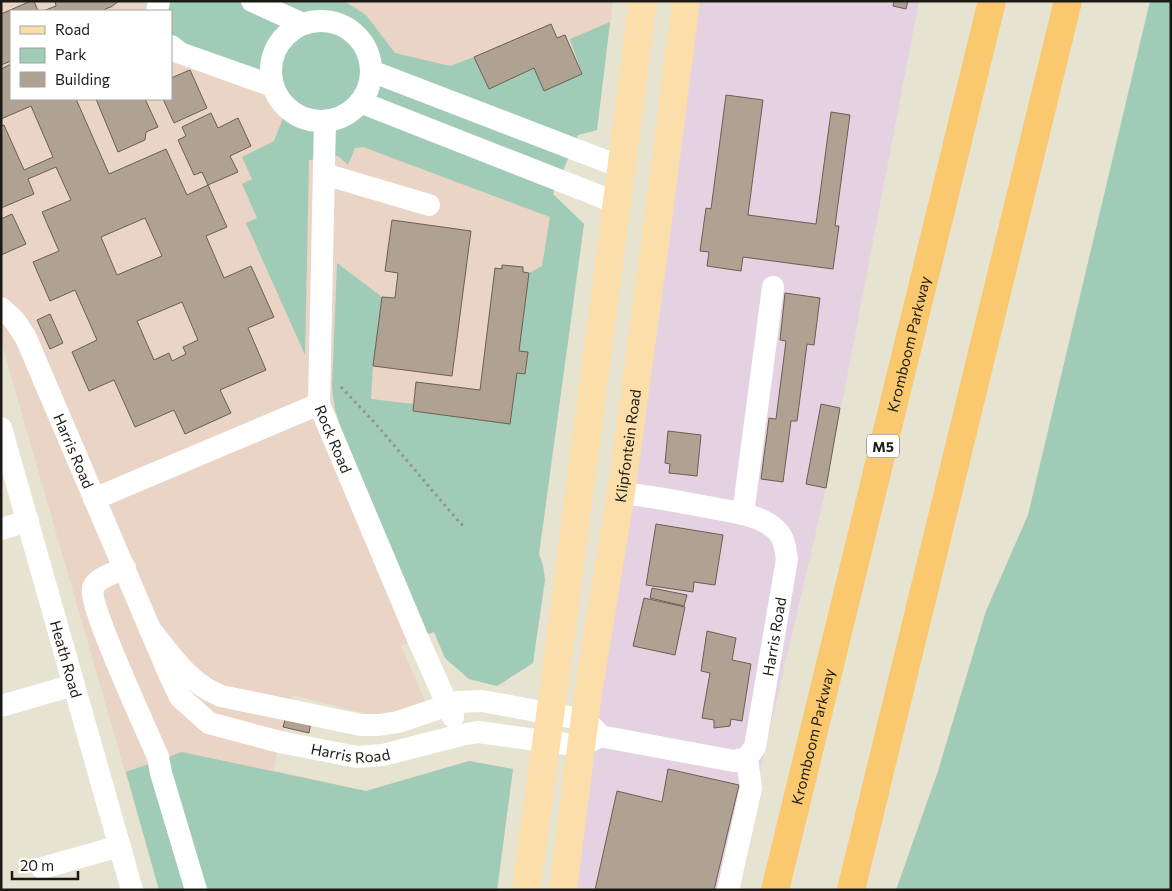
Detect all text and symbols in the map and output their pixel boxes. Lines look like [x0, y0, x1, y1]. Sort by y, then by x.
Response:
legend [10, 10, 172, 100]
text: Road [55, 20, 90, 38]
text: Park [55, 45, 86, 63]
text: Building [55, 70, 110, 88]
street label: Kromboom Parkway [883, 274, 934, 414]
street label: Klipfontein Road [611, 388, 644, 504]
street label: Rock Road [311, 402, 356, 476]
street label: Harris Road [50, 411, 98, 491]
road number: M5 [867, 434, 899, 458]
street label: Harris Road [758, 596, 789, 677]
street label: Heath Road [47, 618, 86, 700]
street label: Kromboom Parkway [787, 666, 838, 806]
street label: Harris Road [309, 739, 392, 766]
scale bar [12, 848, 79, 880]
text: 20 m [20, 856, 54, 874]

